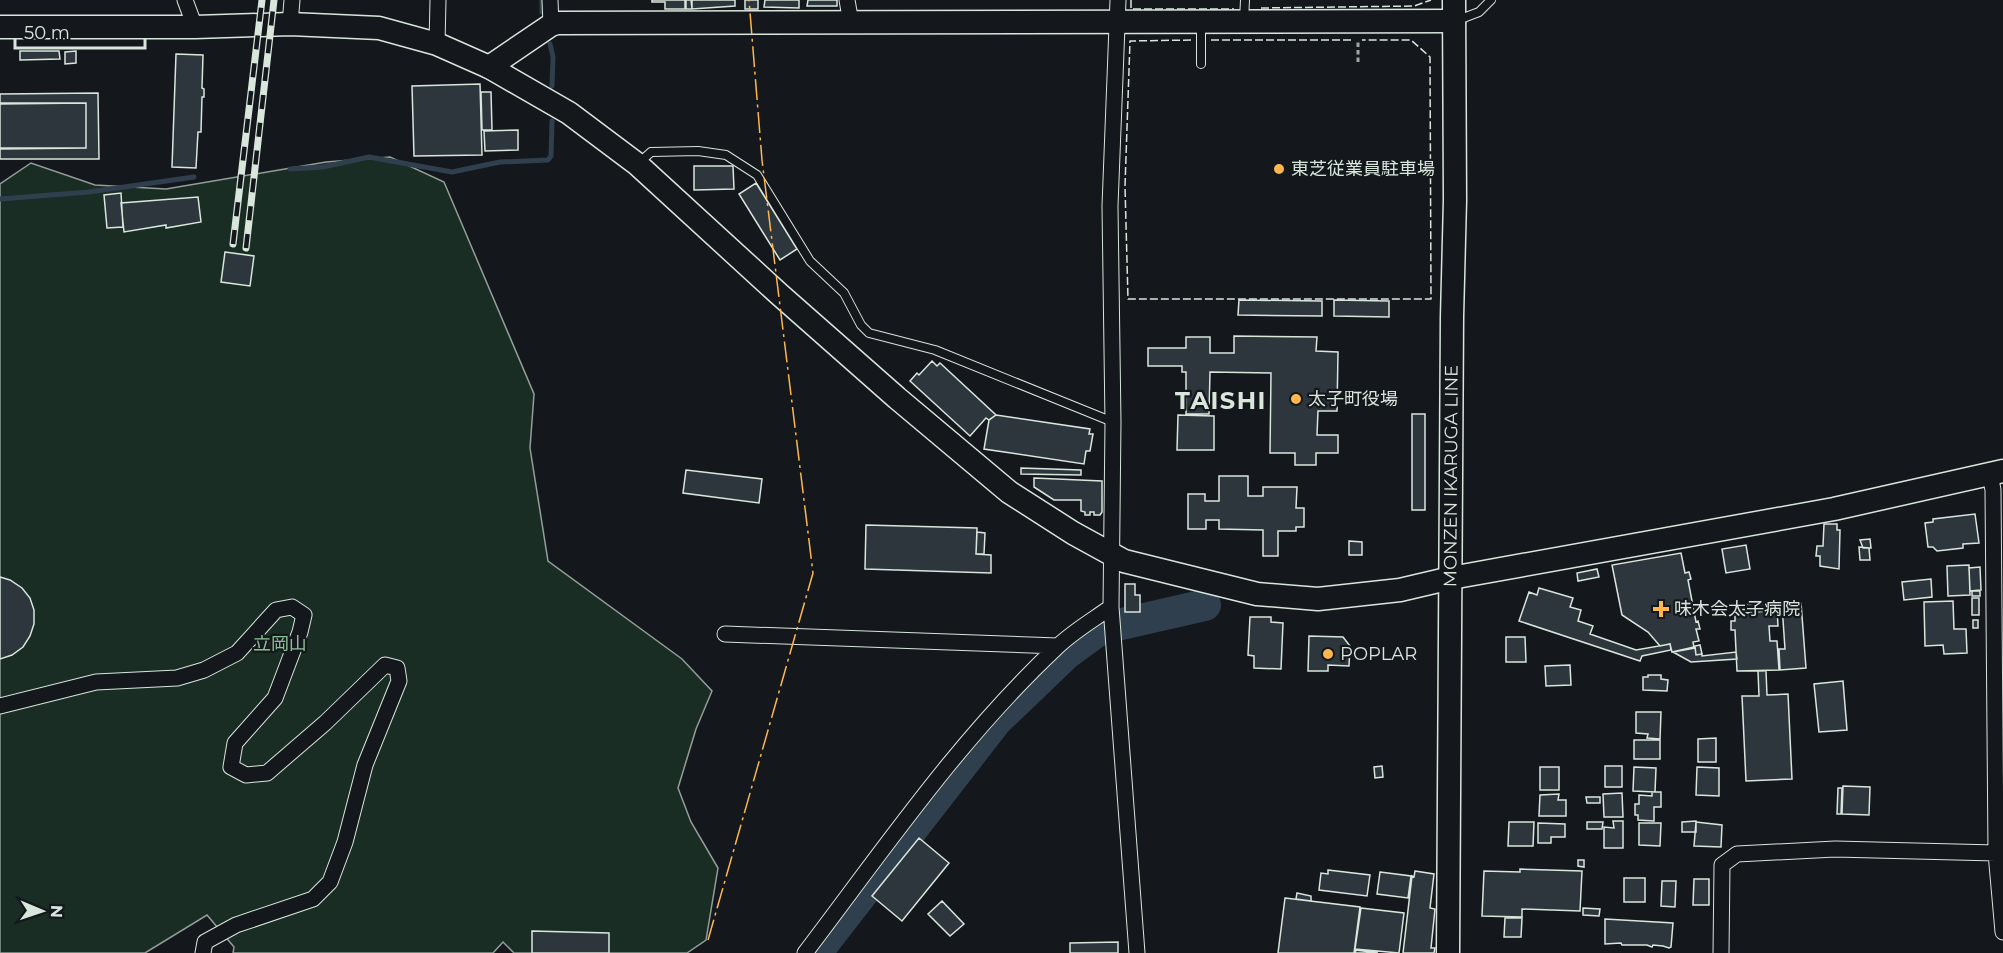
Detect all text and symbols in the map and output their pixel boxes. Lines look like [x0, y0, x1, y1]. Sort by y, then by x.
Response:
scale bar [15, 12, 146, 50]
text: 50 m [24, 22, 70, 44]
place label: 東芝従業員駐車場 [1291, 158, 1435, 180]
marker: 東芝従業員駐車場 [1272, 162, 1286, 176]
street label: MONZEN IKARUGA LINE [1439, 365, 1463, 587]
district label: TAISHI [1175, 386, 1267, 415]
place label: 太子町役場 [1308, 388, 1398, 410]
marker: 太子町役場 [1289, 392, 1303, 406]
place label: 味木会太子病院 [1674, 598, 1800, 620]
marker: 味木会太子病院 [1652, 600, 1670, 618]
park label: 立岡山 [253, 633, 307, 655]
place label: POPLAR [1340, 643, 1417, 665]
marker: POPLAR [1321, 647, 1335, 661]
north arrow [12, 881, 72, 941]
text: N [47, 905, 66, 918]

